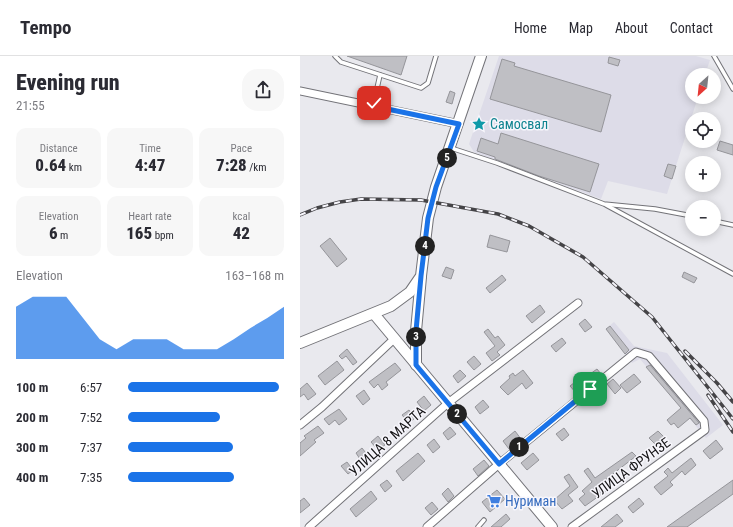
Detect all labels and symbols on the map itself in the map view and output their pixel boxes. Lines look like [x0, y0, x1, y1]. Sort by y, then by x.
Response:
north arrow [685, 68, 721, 104]
pin [357, 86, 391, 120]
place icon: Самосвал [471, 116, 487, 132]
place label: Самосвал [490, 116, 548, 132]
pin: 5 [437, 148, 457, 168]
pin: 4 [415, 236, 435, 256]
pin: 3 [406, 327, 426, 347]
pin [573, 372, 607, 406]
street label: УЛИЦА 8 МАРТА [346, 403, 428, 479]
pin: 2 [447, 404, 467, 424]
street label: УЛИЦА ФРУНЗЕ [589, 434, 673, 502]
pin: 1 [509, 437, 529, 457]
supermarket icon: Нуриман [486, 493, 502, 509]
place label: Нуриман [505, 493, 556, 509]

